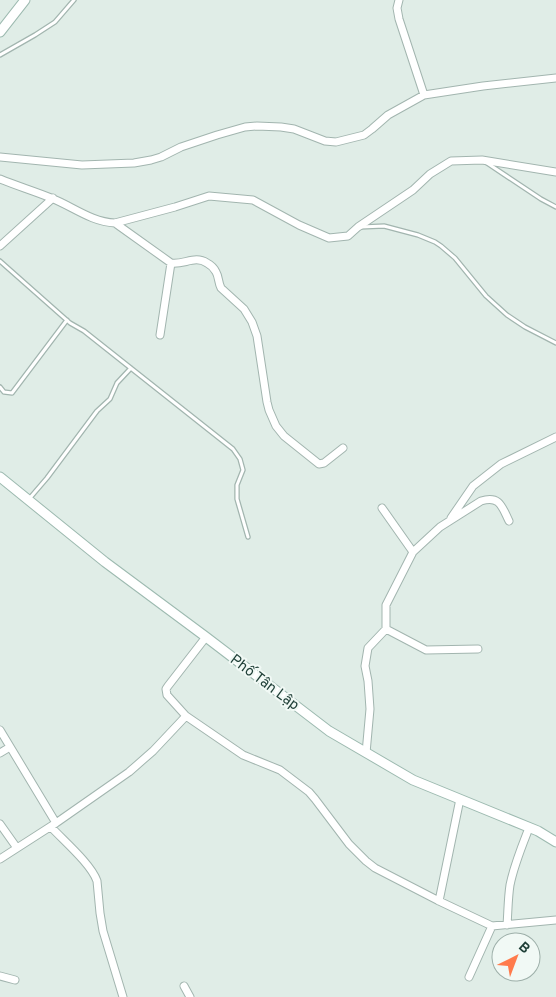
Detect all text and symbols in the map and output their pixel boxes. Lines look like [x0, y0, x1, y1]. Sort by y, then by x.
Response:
street label: Phố Tân Lập [226, 650, 303, 715]
north arrow [491, 932, 541, 982]
text: B [514, 939, 533, 958]

